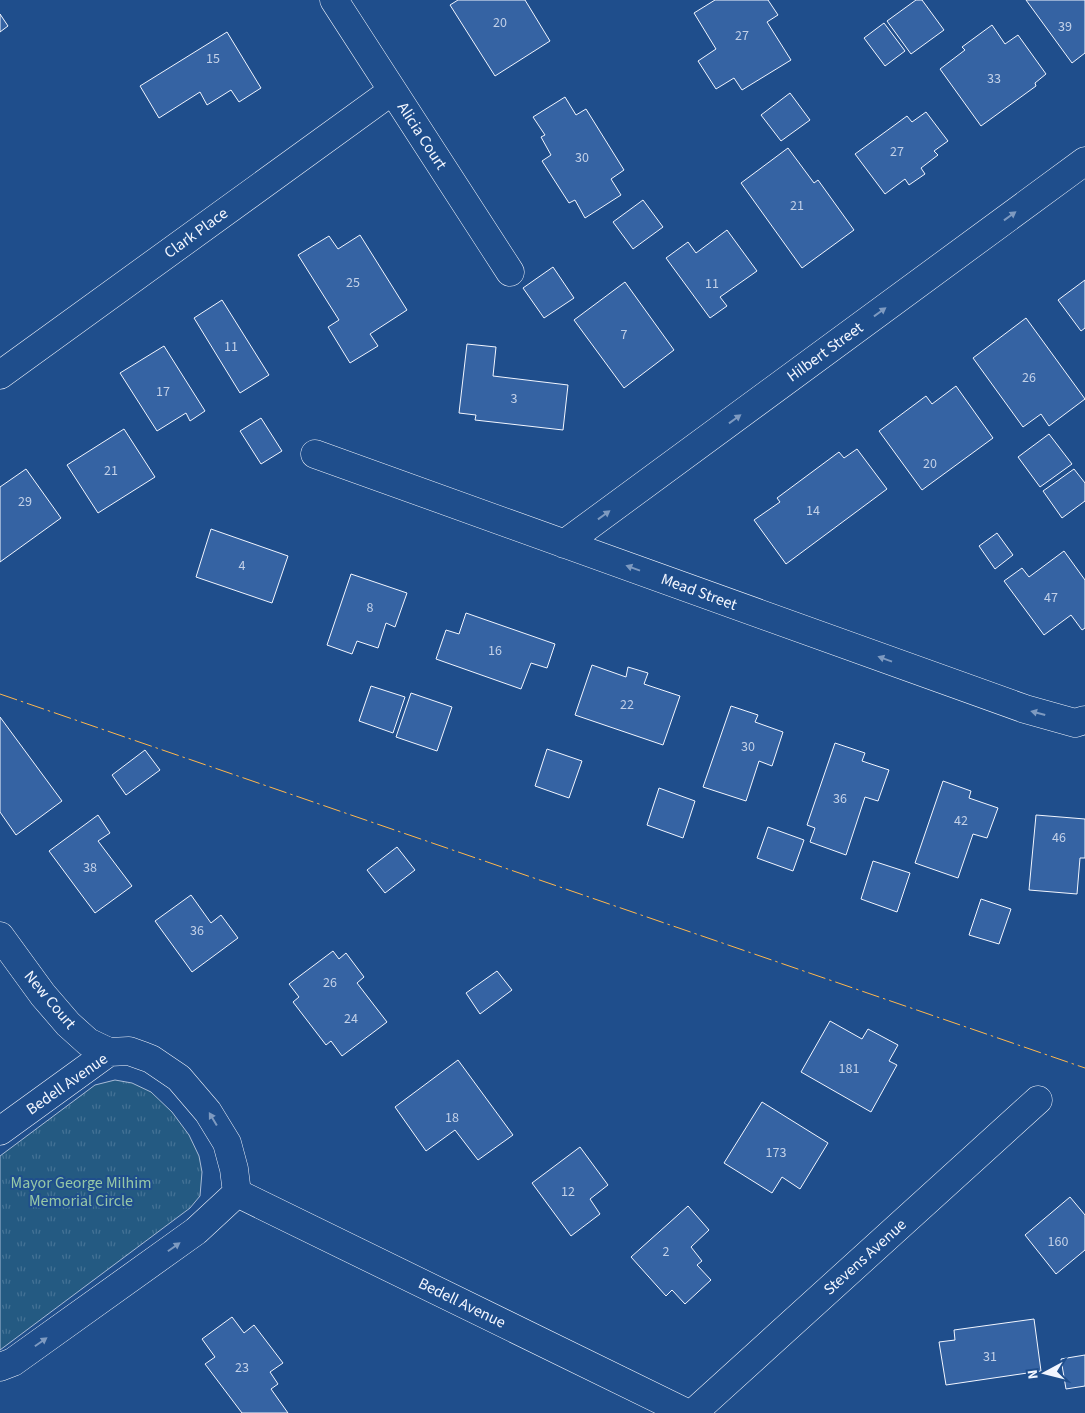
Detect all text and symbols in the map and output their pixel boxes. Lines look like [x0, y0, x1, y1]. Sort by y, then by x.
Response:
house number: 20 [493, 13, 507, 33]
house number: 39 [1058, 17, 1072, 37]
house number: 27 [735, 26, 749, 46]
house number: 15 [206, 49, 220, 69]
house number: 33 [987, 69, 1001, 89]
street label: Alicia Court [392, 98, 452, 175]
house number: 27 [890, 142, 904, 162]
house number: 30 [575, 148, 589, 168]
house number: 21 [790, 196, 804, 216]
street label: Clark Place [160, 202, 232, 264]
one-way arrow [1003, 210, 1016, 221]
house number: 25 [346, 273, 360, 293]
house number: 11 [705, 274, 719, 294]
one-way arrow [873, 307, 886, 317]
street label: Hilbert Street [782, 316, 868, 387]
house number: 7 [621, 325, 628, 345]
house number: 11 [224, 337, 238, 357]
house number: 26 [1022, 368, 1036, 388]
house number: 17 [156, 382, 170, 402]
house number: 3 [511, 389, 518, 409]
one-way arrow [728, 414, 741, 424]
house number: 20 [923, 454, 937, 474]
house number: 21 [104, 461, 118, 481]
house number: 29 [18, 492, 32, 512]
house number: 14 [806, 501, 820, 521]
one-way arrow [597, 510, 611, 520]
house number: 4 [239, 556, 246, 576]
one-way arrow [625, 564, 640, 572]
street label: Mead Street [658, 568, 741, 616]
house number: 47 [1044, 588, 1058, 608]
house number: 8 [367, 598, 374, 618]
house number: 16 [488, 641, 502, 661]
one-way arrow [877, 655, 892, 663]
house number: 22 [620, 695, 634, 715]
one-way arrow [1030, 709, 1046, 717]
house number: 30 [741, 737, 755, 757]
house number: 36 [833, 789, 847, 809]
house number: 42 [954, 811, 968, 831]
house number: 46 [1052, 828, 1066, 848]
house number: 38 [83, 858, 97, 878]
house number: 36 [190, 921, 204, 941]
street label: New Court [19, 966, 81, 1035]
house number: 26 [323, 973, 337, 993]
house number: 24 [344, 1009, 358, 1029]
street label: Bedell Avenue [22, 1048, 112, 1120]
house number: 181 [839, 1059, 859, 1079]
house number: 18 [445, 1108, 459, 1128]
one-way arrow [208, 1113, 217, 1126]
house number: 173 [766, 1143, 786, 1163]
park label: Mayor George Milhim Memorial Circle [11, 1172, 151, 1212]
house number: 12 [561, 1182, 575, 1202]
street label: Stevens Avenue [819, 1214, 911, 1300]
house number: 160 [1048, 1232, 1068, 1252]
one-way arrow [167, 1242, 181, 1252]
house number: 2 [663, 1242, 670, 1262]
street label: Bedell Avenue [415, 1272, 509, 1334]
one-way arrow [34, 1336, 47, 1347]
house number: 31 [983, 1347, 997, 1367]
north arrow [1020, 1348, 1070, 1398]
house number: 23 [235, 1358, 249, 1378]
text: N [1023, 1369, 1044, 1380]

